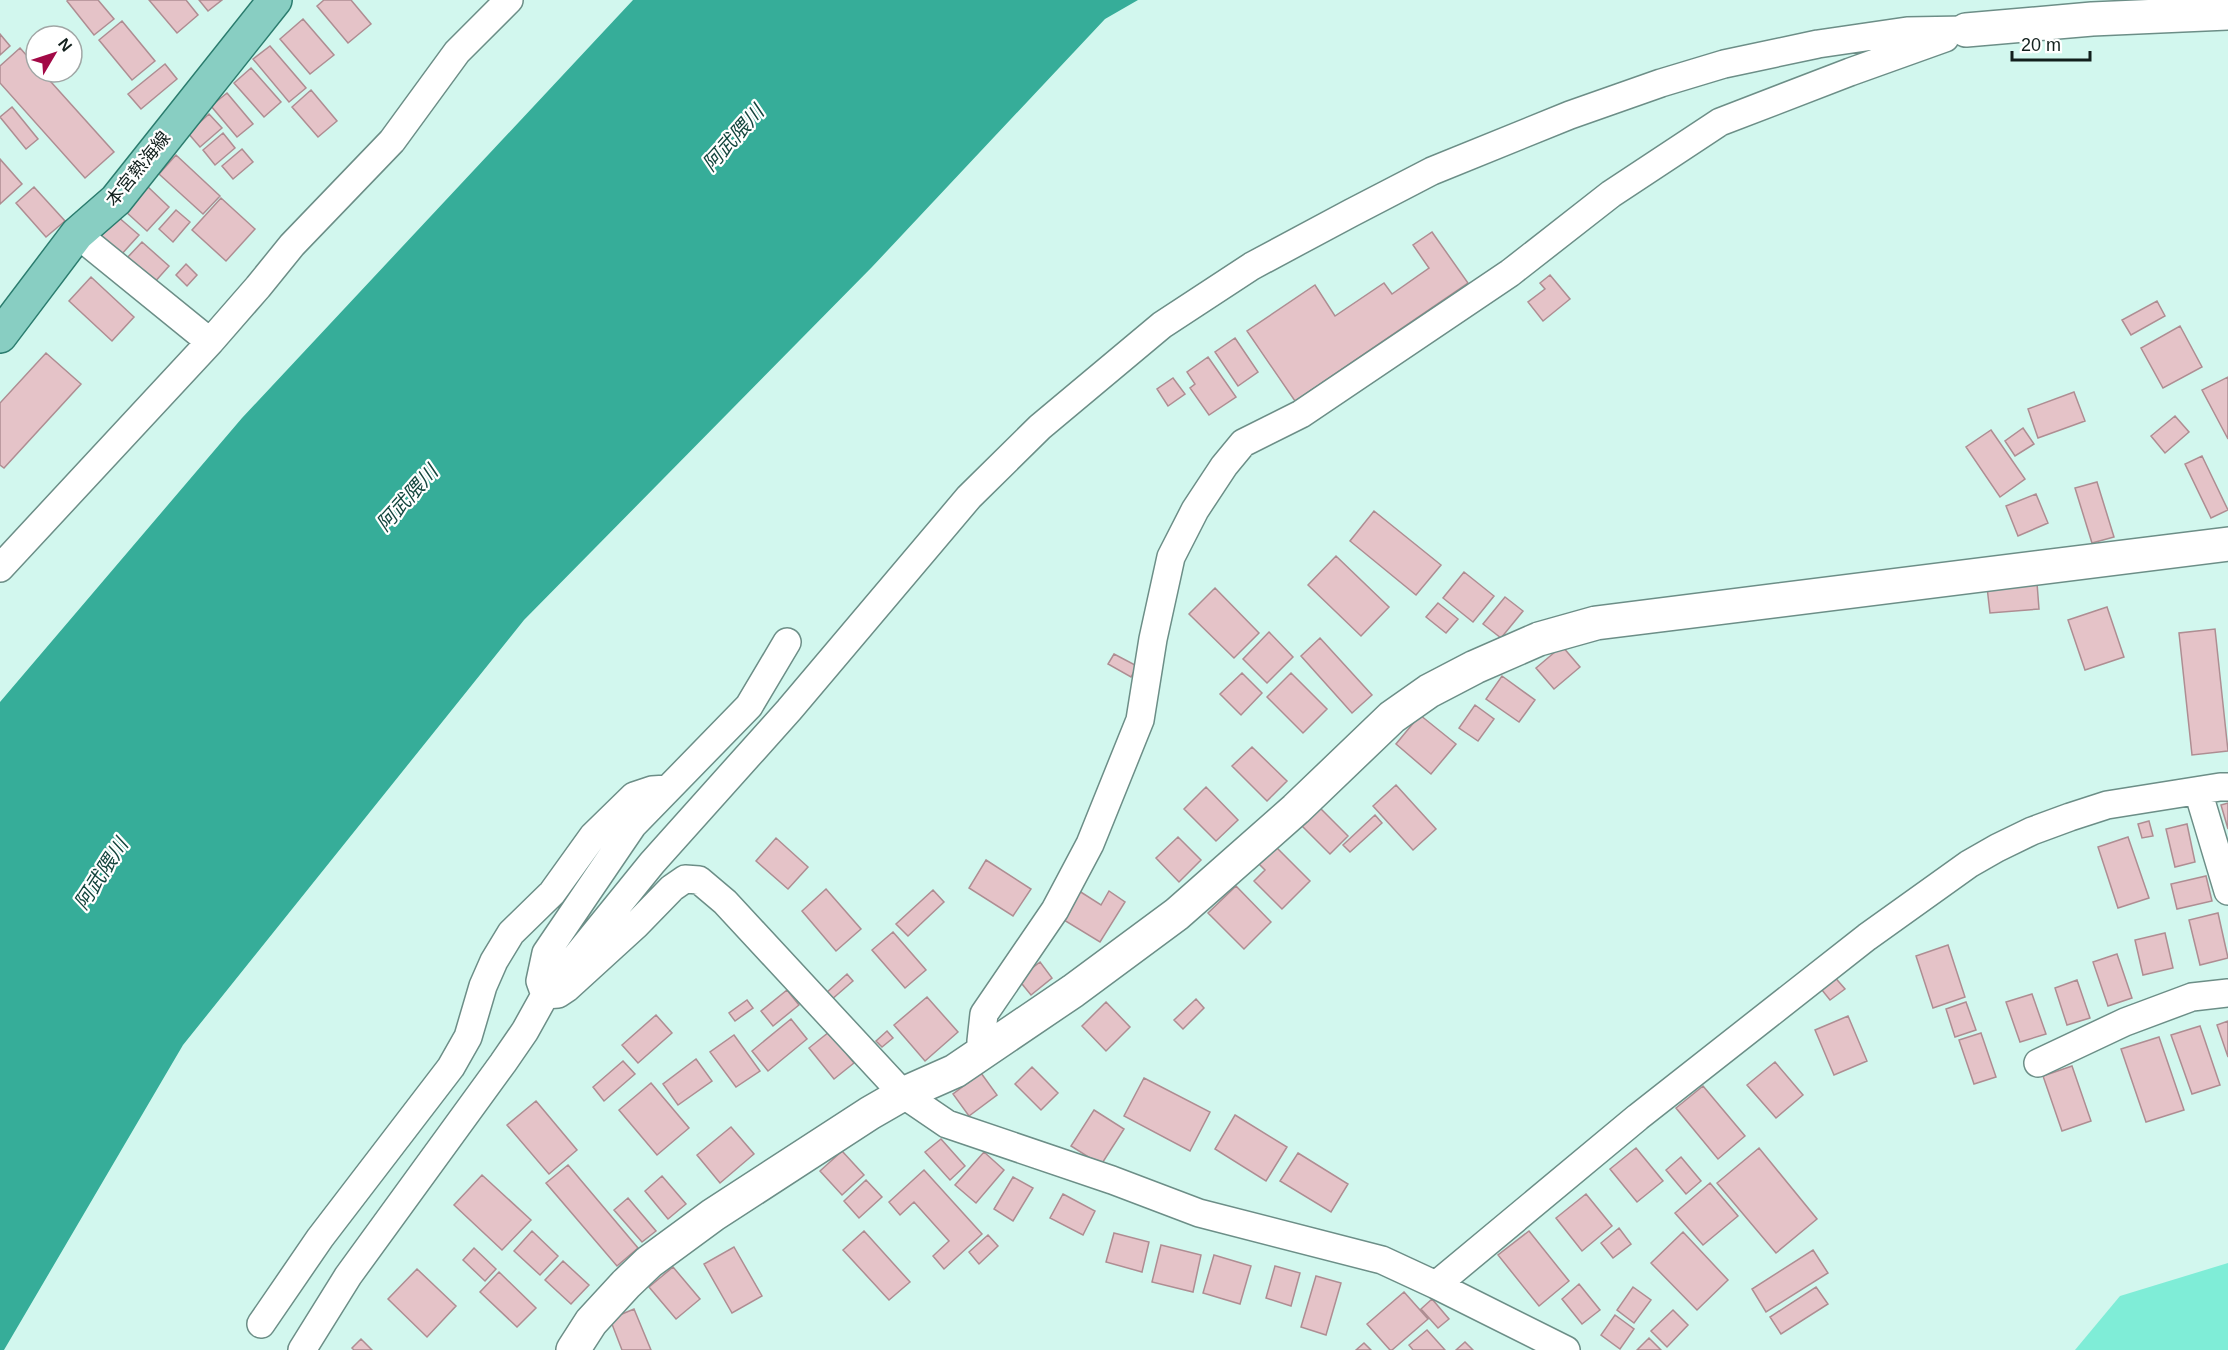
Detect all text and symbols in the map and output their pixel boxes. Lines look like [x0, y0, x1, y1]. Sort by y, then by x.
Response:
north arrow [24, 24, 84, 84]
scale bar [2012, 24, 2090, 62]
text: N [55, 35, 76, 55]
text: 20 m [2021, 35, 2061, 55]
water label: 阿武隈川 [698, 99, 769, 175]
street label: 本宮熱海線 [102, 128, 174, 210]
water label: 阿武隈川 [372, 459, 443, 535]
water label: 阿武隈川 [70, 833, 133, 914]

